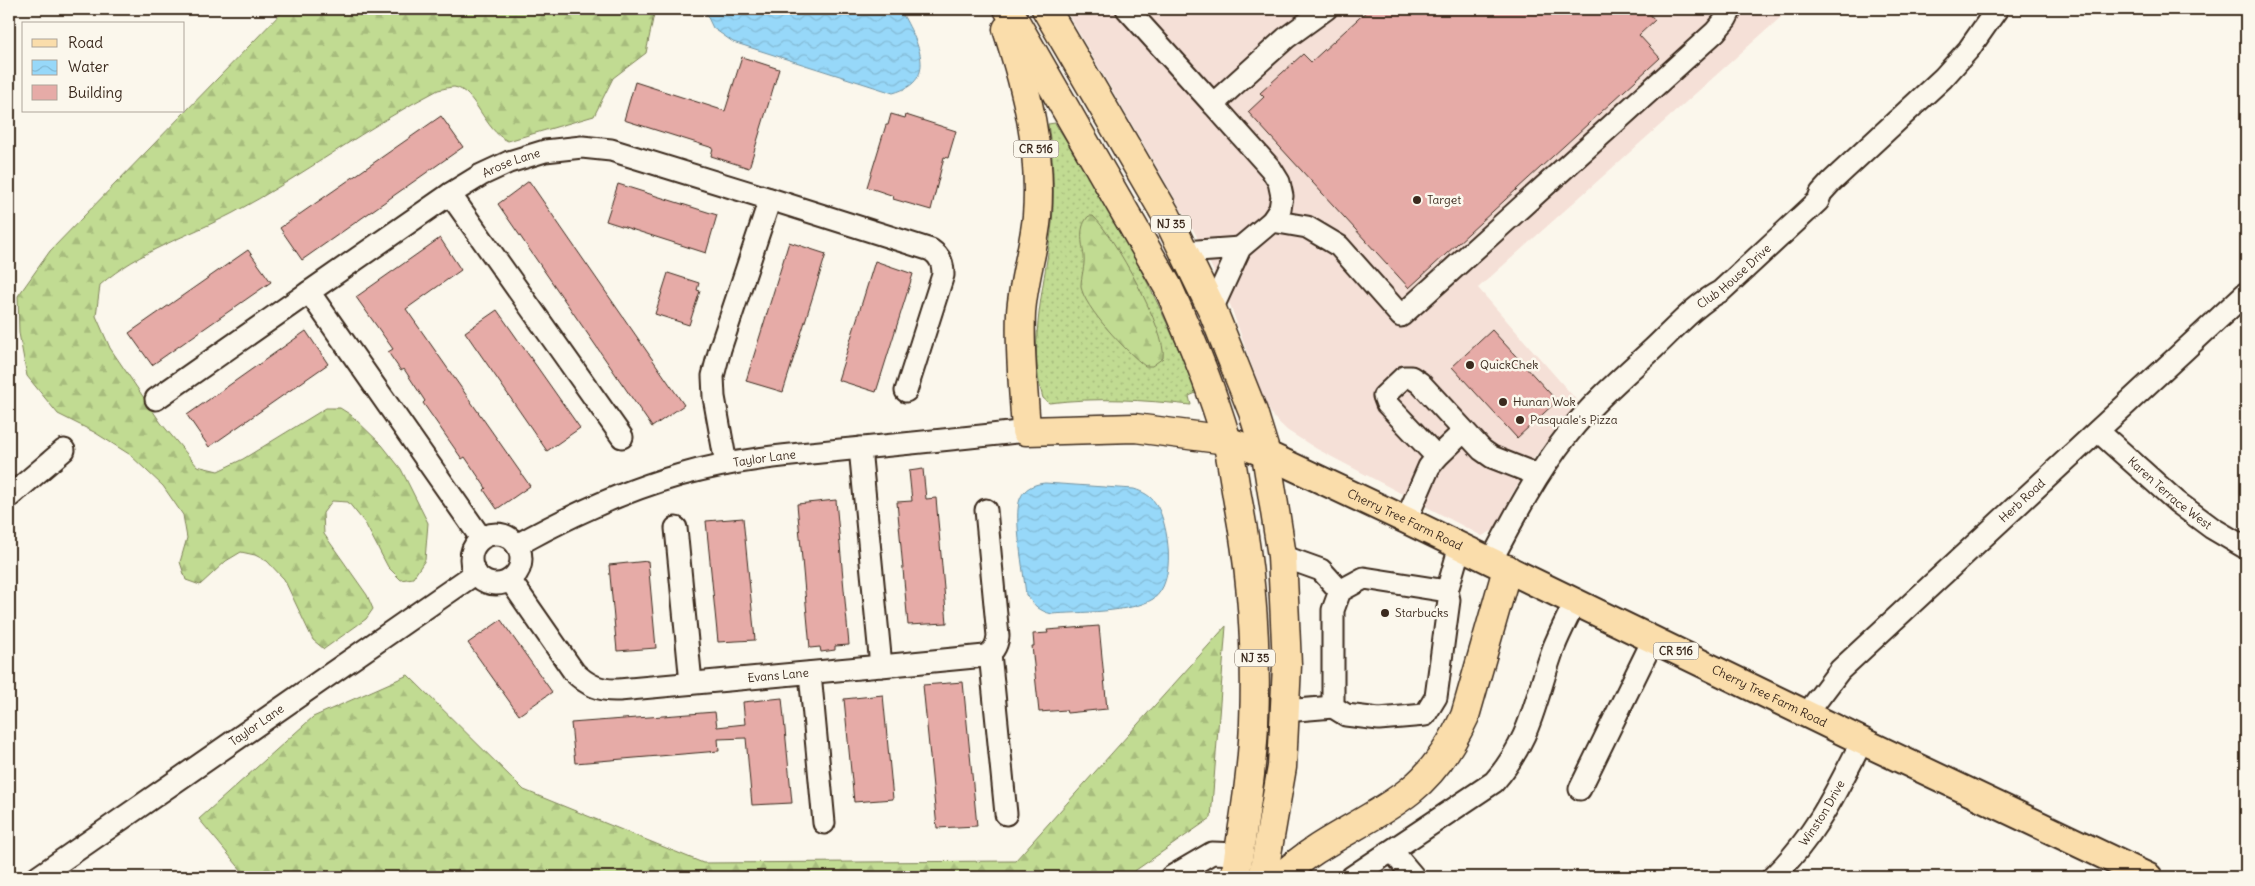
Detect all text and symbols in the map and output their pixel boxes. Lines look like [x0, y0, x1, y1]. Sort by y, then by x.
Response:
legend [22, 22, 185, 112]
text: Road [68, 33, 103, 52]
text: Water [68, 57, 109, 76]
text: Building [68, 83, 123, 102]
road number: CR 516 [1014, 140, 1058, 158]
street label: Arose Lane [480, 145, 542, 180]
place label: Target [1427, 192, 1461, 207]
marker: Target [1411, 194, 1423, 206]
road number: NJ 35 [1151, 215, 1191, 232]
street label: Club House Drive [1694, 241, 1774, 312]
place label: QuickChek [1480, 357, 1538, 372]
marker: QuickChek [1464, 359, 1476, 371]
place label: Hunan Wok [1513, 394, 1576, 409]
marker: Hunan Wok [1497, 396, 1509, 408]
place label: Pasquale's Pizza [1530, 412, 1618, 427]
marker: Pasquale's Pizza [1514, 414, 1526, 426]
street label: Taylor Lane [732, 446, 797, 470]
street label: Karen Terrace West [2125, 453, 2215, 532]
street label: Herb Road [1996, 475, 2048, 526]
street label: Cherry Tree Farm Road [1345, 485, 1465, 553]
place label: Starbucks [1395, 605, 1449, 620]
marker: Starbucks [1379, 607, 1391, 619]
road number: CR 516 [1654, 642, 1698, 659]
road number: NJ 35 [1235, 650, 1275, 666]
street label: Cherry Tree Farm Road [1710, 661, 1830, 730]
street label: Evans Lane [747, 665, 809, 685]
street label: Taylor Lane [226, 701, 286, 749]
street label: Winston Drive [1796, 777, 1848, 849]

